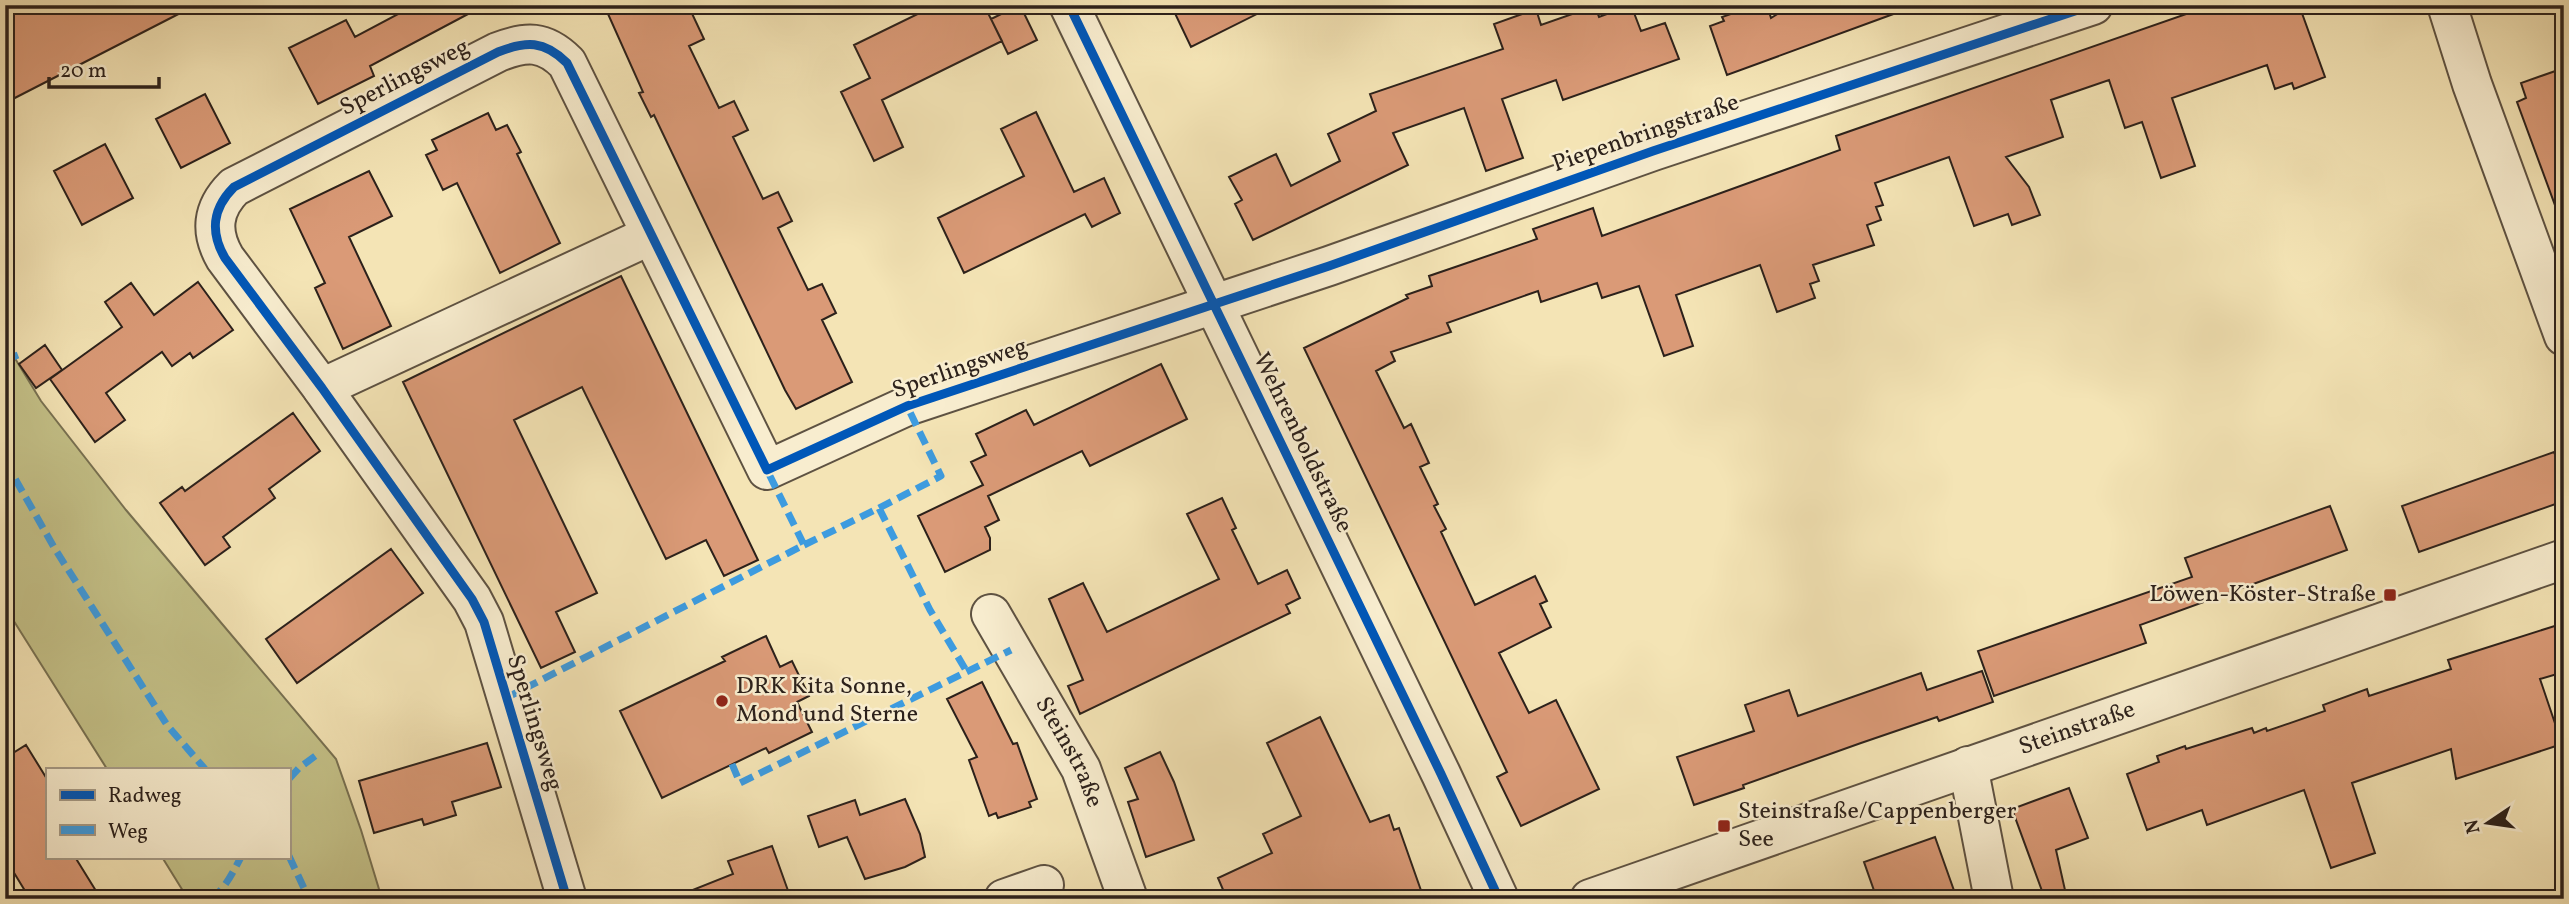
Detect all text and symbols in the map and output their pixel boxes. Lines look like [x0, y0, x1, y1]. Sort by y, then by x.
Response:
street label: Sperlingsweg [334, 31, 476, 125]
scale bar [49, 46, 159, 90]
text: 20 m [60, 57, 106, 86]
street label: Piepenbringstraße [1548, 86, 1744, 182]
street label: Sperlingsweg [888, 330, 1032, 408]
street label: Wehrenboldstraße [1244, 347, 1360, 539]
place label: Löwen-Köster-Straße [2149, 578, 2376, 612]
marker: Löwen-Köster-Straße [2382, 587, 2398, 603]
street label: Sperlingsweg [497, 651, 571, 795]
place label: DRK Kita Sonne, Mond und Sterne [736, 670, 918, 732]
street label: Steinstraße [1026, 691, 1111, 813]
marker: DRK Kita Sonne, Mond und Sterne [714, 693, 730, 709]
street label: Steinstraße [2015, 693, 2140, 765]
legend [46, 768, 290, 858]
text: Radweg [108, 782, 181, 811]
north arrow [2454, 788, 2524, 858]
place label: Steinstraße/Cappenberger See [1738, 795, 2017, 857]
text: N [2459, 817, 2488, 836]
text: Weg [108, 818, 148, 847]
marker: Steinstraße/Cappenberger See [1716, 818, 1732, 834]

